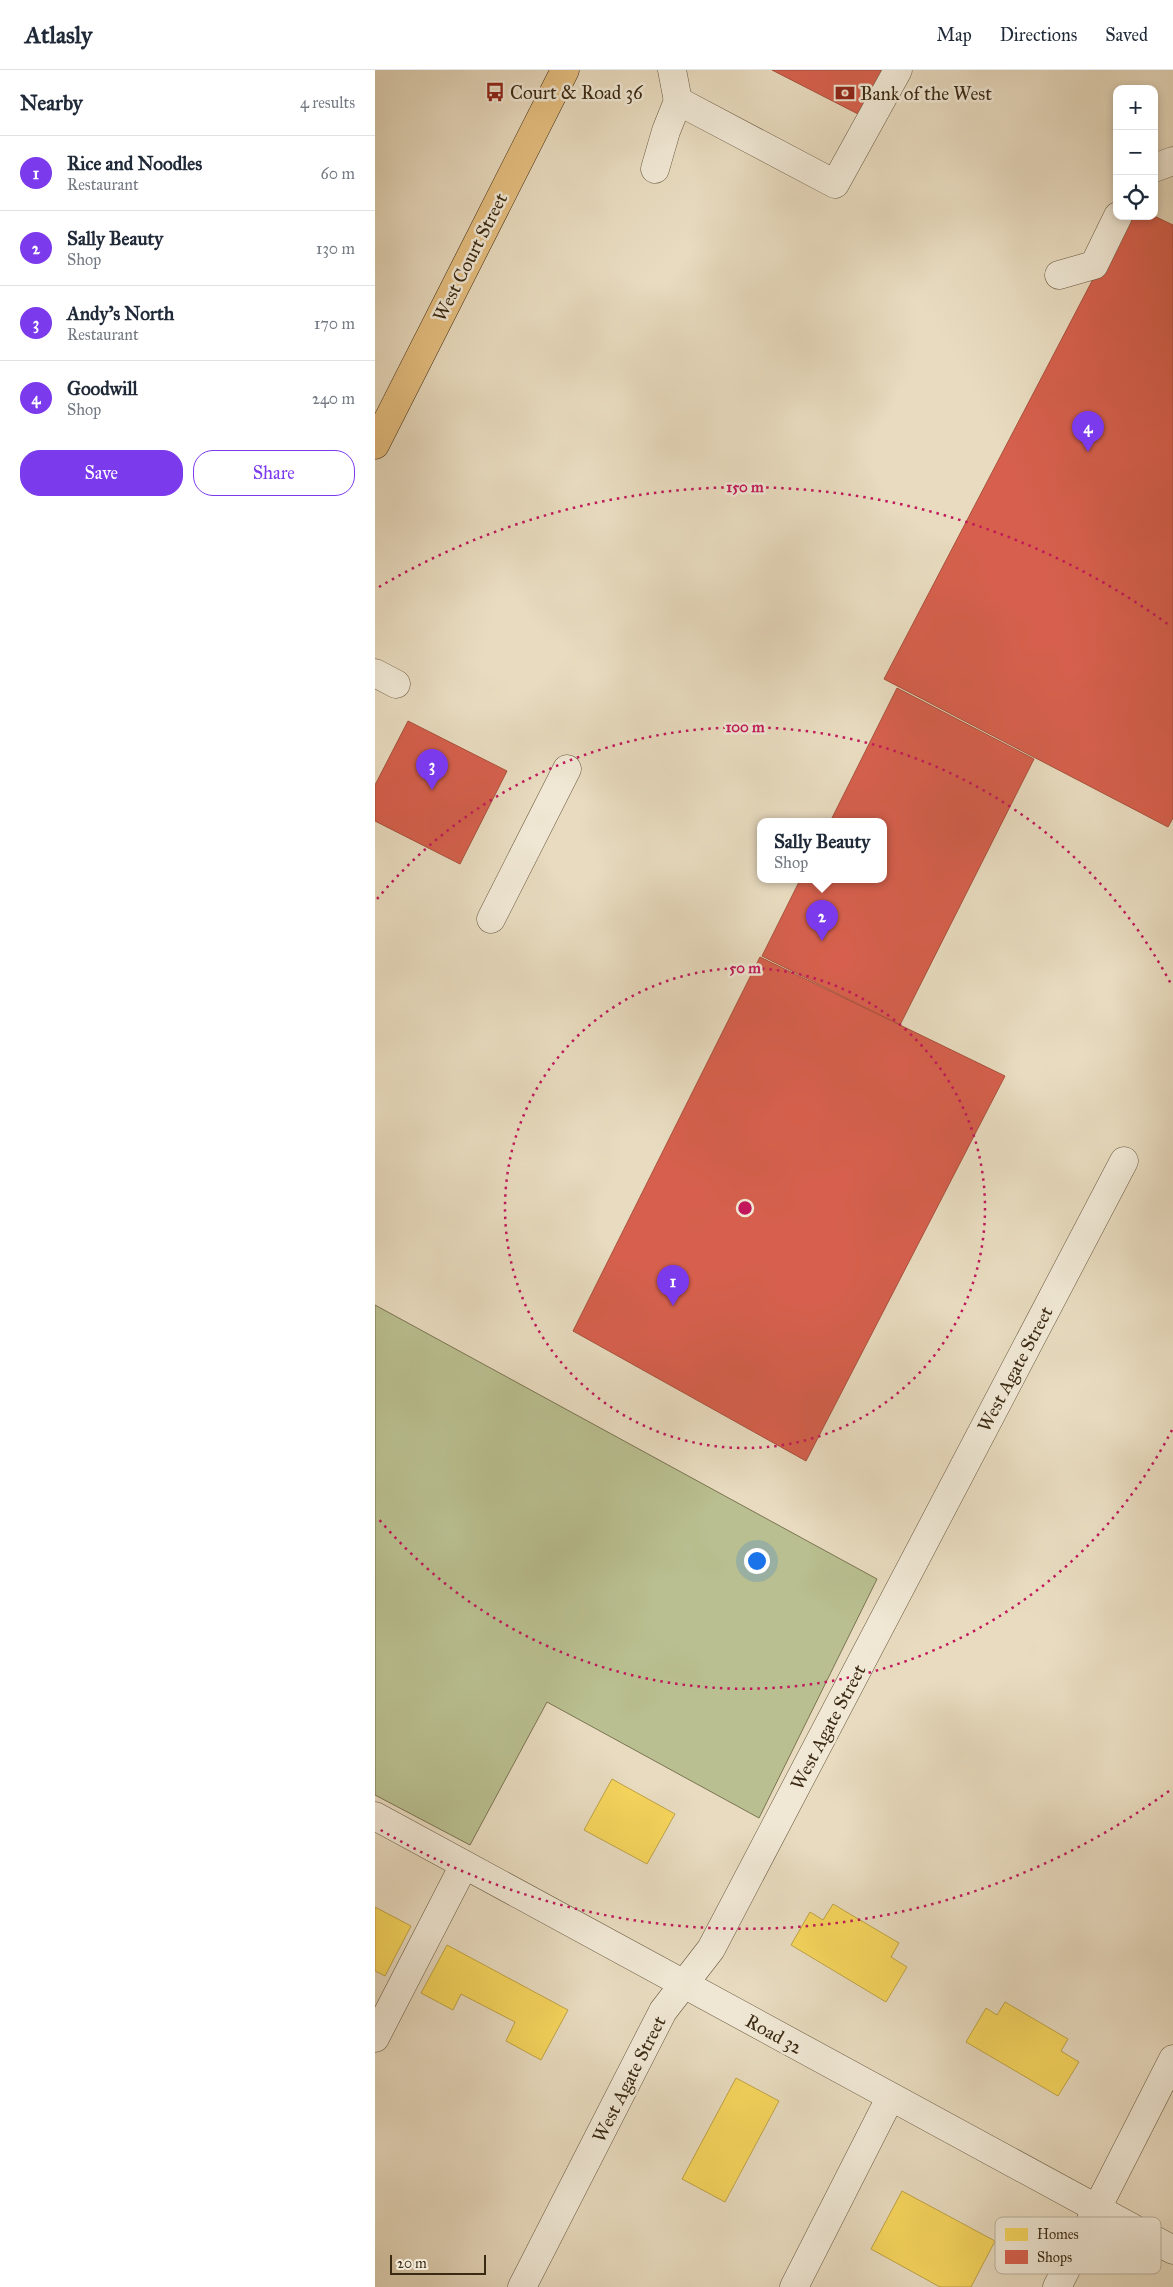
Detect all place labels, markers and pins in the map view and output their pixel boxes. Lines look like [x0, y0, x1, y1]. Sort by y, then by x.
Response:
bus stop icon: Court & Road 36 [484, 81, 506, 103]
place label: Court & Road 36 [510, 81, 644, 104]
bank icon: Bank of the West [834, 82, 856, 104]
place label: Bank of the West [860, 82, 992, 105]
pin: 4 [1072, 411, 1104, 452]
pin: 3 [416, 749, 448, 790]
pin: 2 [806, 900, 838, 941]
centre of rings [736, 1199, 754, 1217]
pin: 1 [657, 1265, 689, 1306]

